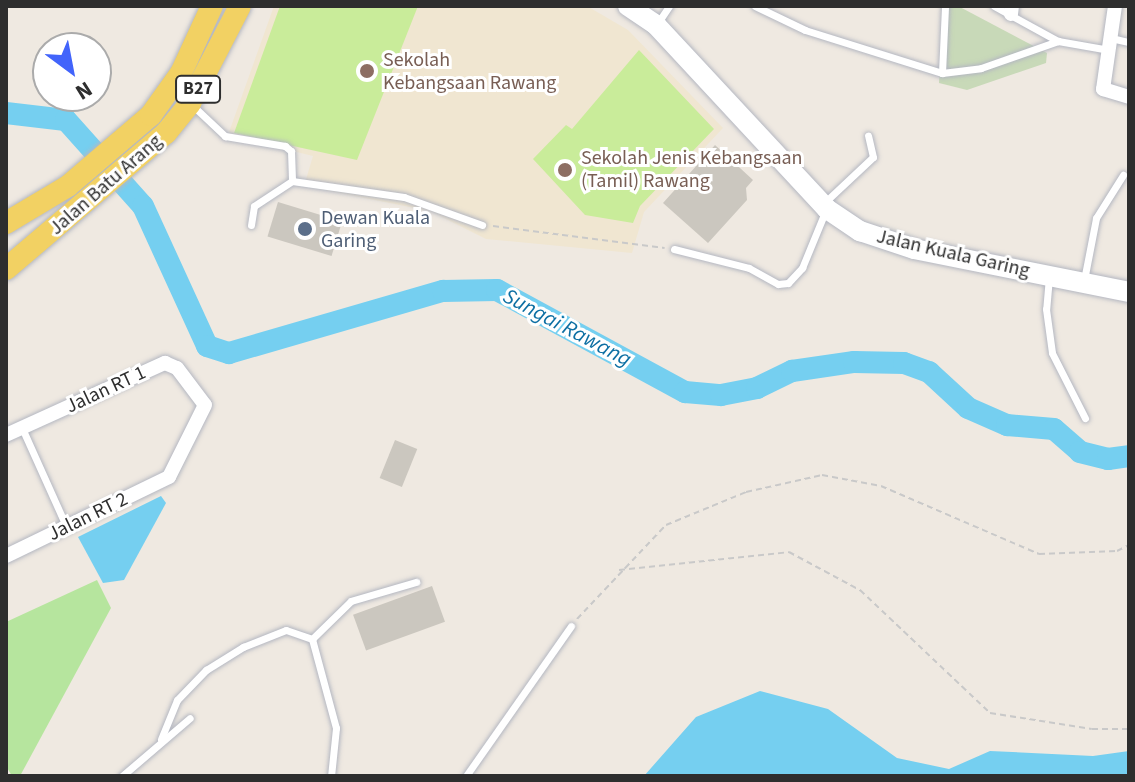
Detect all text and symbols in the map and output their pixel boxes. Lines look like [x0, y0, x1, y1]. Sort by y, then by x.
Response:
north arrow [32, 32, 112, 112]
place label: Sekolah Kebangsaan Rawang [383, 48, 556, 95]
marker: Sekolah Kebangsaan Rawang [358, 62, 376, 80]
text: N [69, 73, 98, 108]
road number: B27 [174, 75, 222, 103]
street label: Jalan Batu Arang [45, 130, 167, 240]
place label: Sekolah Jenis Kebangsaan (Tamil) Rawang [581, 146, 802, 193]
marker: Sekolah Jenis Kebangsaan (Tamil) Rawang [556, 161, 574, 179]
place label: Dewan Kuala Garing [321, 206, 430, 253]
marker: Dewan Kuala Garing [296, 220, 314, 238]
street label: Jalan Kuala Garing [874, 225, 1032, 283]
water label: Sungai Rawang [498, 283, 636, 373]
street label: Jalan RT 1 [62, 361, 150, 419]
street label: Jalan RT 2 [44, 487, 132, 547]

